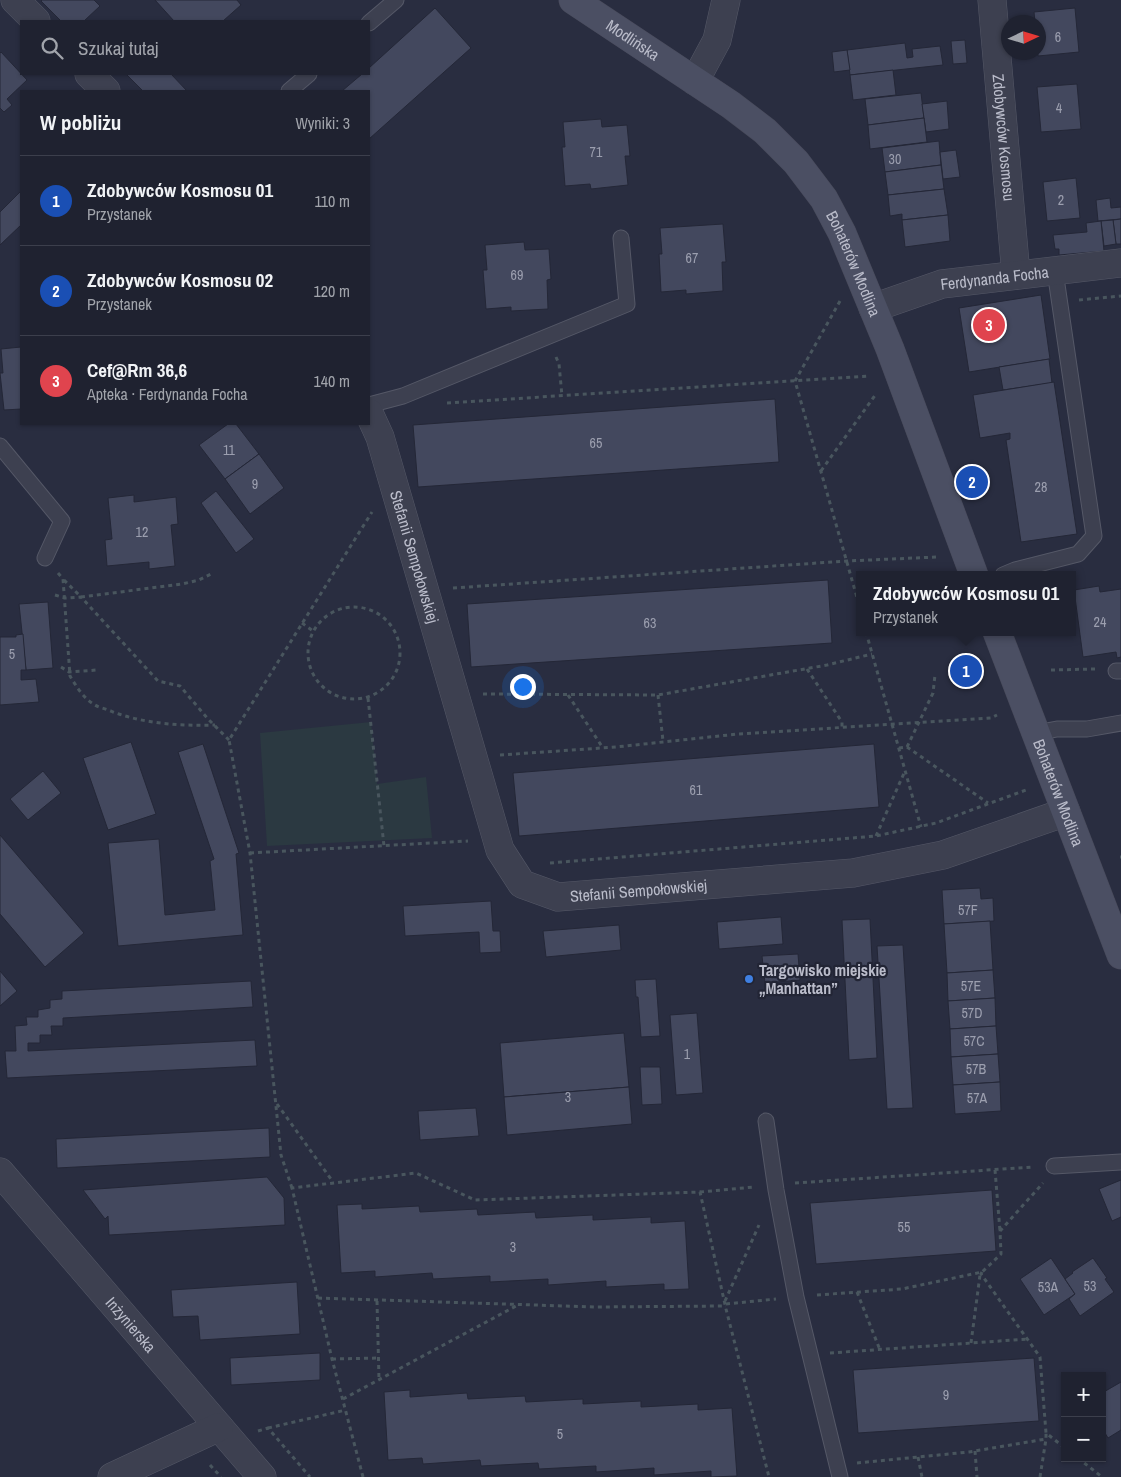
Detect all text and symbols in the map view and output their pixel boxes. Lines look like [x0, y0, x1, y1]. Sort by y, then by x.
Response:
street label: Modlińska [602, 14, 665, 66]
north arrow [1001, 15, 1046, 60]
search box [20, 20, 370, 75]
house number: 6 [1055, 28, 1061, 46]
icon: search [38, 34, 66, 62]
text: Szukaj tutaj [78, 35, 159, 61]
street label: Zdobywców Kosmosu [987, 73, 1021, 202]
house number: 4 [1056, 99, 1063, 117]
text: W pobliżu [40, 108, 121, 137]
text: Wyniki: 3 [295, 112, 350, 134]
house number: 71 [590, 143, 603, 161]
house number: 30 [889, 150, 901, 168]
text: Zdobywców Kosmosu 01 [87, 177, 273, 203]
text: 1 [52, 190, 60, 212]
text: 110 m [314, 190, 350, 212]
house number: 2 [1058, 191, 1064, 209]
text: Przystanek [87, 203, 152, 225]
street label: Bohaterów Modlina [821, 207, 887, 320]
house number: 67 [686, 249, 698, 267]
street label: Ferdynanda Focha [939, 260, 1051, 295]
house number: 69 [511, 266, 523, 284]
text: Zdobywców Kosmosu 02 [87, 267, 273, 293]
text: 2 [52, 280, 60, 302]
text: 120 m [314, 280, 350, 302]
text: Przystanek [87, 293, 152, 315]
pin: 3 [973, 306, 1005, 344]
text: Cef@Rm 36,6 [87, 357, 187, 383]
text: 3 [52, 370, 60, 392]
text: 140 m [314, 370, 350, 392]
text: Apteka · Ferdynanda Focha [87, 383, 248, 405]
house number: 65 [590, 434, 602, 452]
house number: 11 [223, 441, 236, 459]
pin: 2 [956, 463, 988, 501]
house number: 9 [252, 475, 258, 493]
house number: 28 [1035, 478, 1047, 496]
street label: Stefanii Sempołowskiej [385, 488, 444, 626]
house number: 12 [136, 523, 148, 541]
popup [856, 571, 1076, 636]
text: Zdobywców Kosmosu 01 [873, 580, 1059, 606]
text: Przystanek [873, 606, 938, 628]
house number: 24 [1094, 613, 1107, 631]
house number: 63 [644, 614, 656, 632]
house number: 5 [9, 645, 15, 663]
pin: 1 [950, 652, 982, 690]
your location [510, 674, 536, 700]
street label: Bohaterów Modlina [1028, 736, 1089, 850]
house number: 61 [690, 781, 703, 799]
street label: Stefanii Sempołowskiej [569, 874, 708, 907]
house number: 57F [958, 901, 978, 919]
place label: Targowisko miejskie „Manhattan” [759, 959, 886, 999]
marker: Targowisko miejskie „Manhattan” [743, 973, 755, 985]
house number: 57E [961, 977, 981, 995]
house number: 57D [961, 1004, 983, 1022]
house number: 57C [963, 1032, 985, 1050]
house number: 1 [684, 1045, 691, 1063]
house number: 57B [966, 1060, 987, 1078]
house number: 3 [565, 1088, 571, 1106]
house number: 57A [967, 1089, 988, 1107]
house number: 55 [898, 1218, 910, 1236]
house number: 3 [510, 1238, 516, 1256]
house number: 53 [1084, 1277, 1096, 1295]
house number: 53A [1038, 1278, 1059, 1296]
street label: Inżynierska [101, 1292, 162, 1358]
map controls [1061, 1372, 1106, 1462]
button: + [1061, 1372, 1106, 1417]
house number: 9 [943, 1386, 949, 1404]
button: − [1061, 1417, 1106, 1462]
house number: 5 [557, 1425, 563, 1443]

